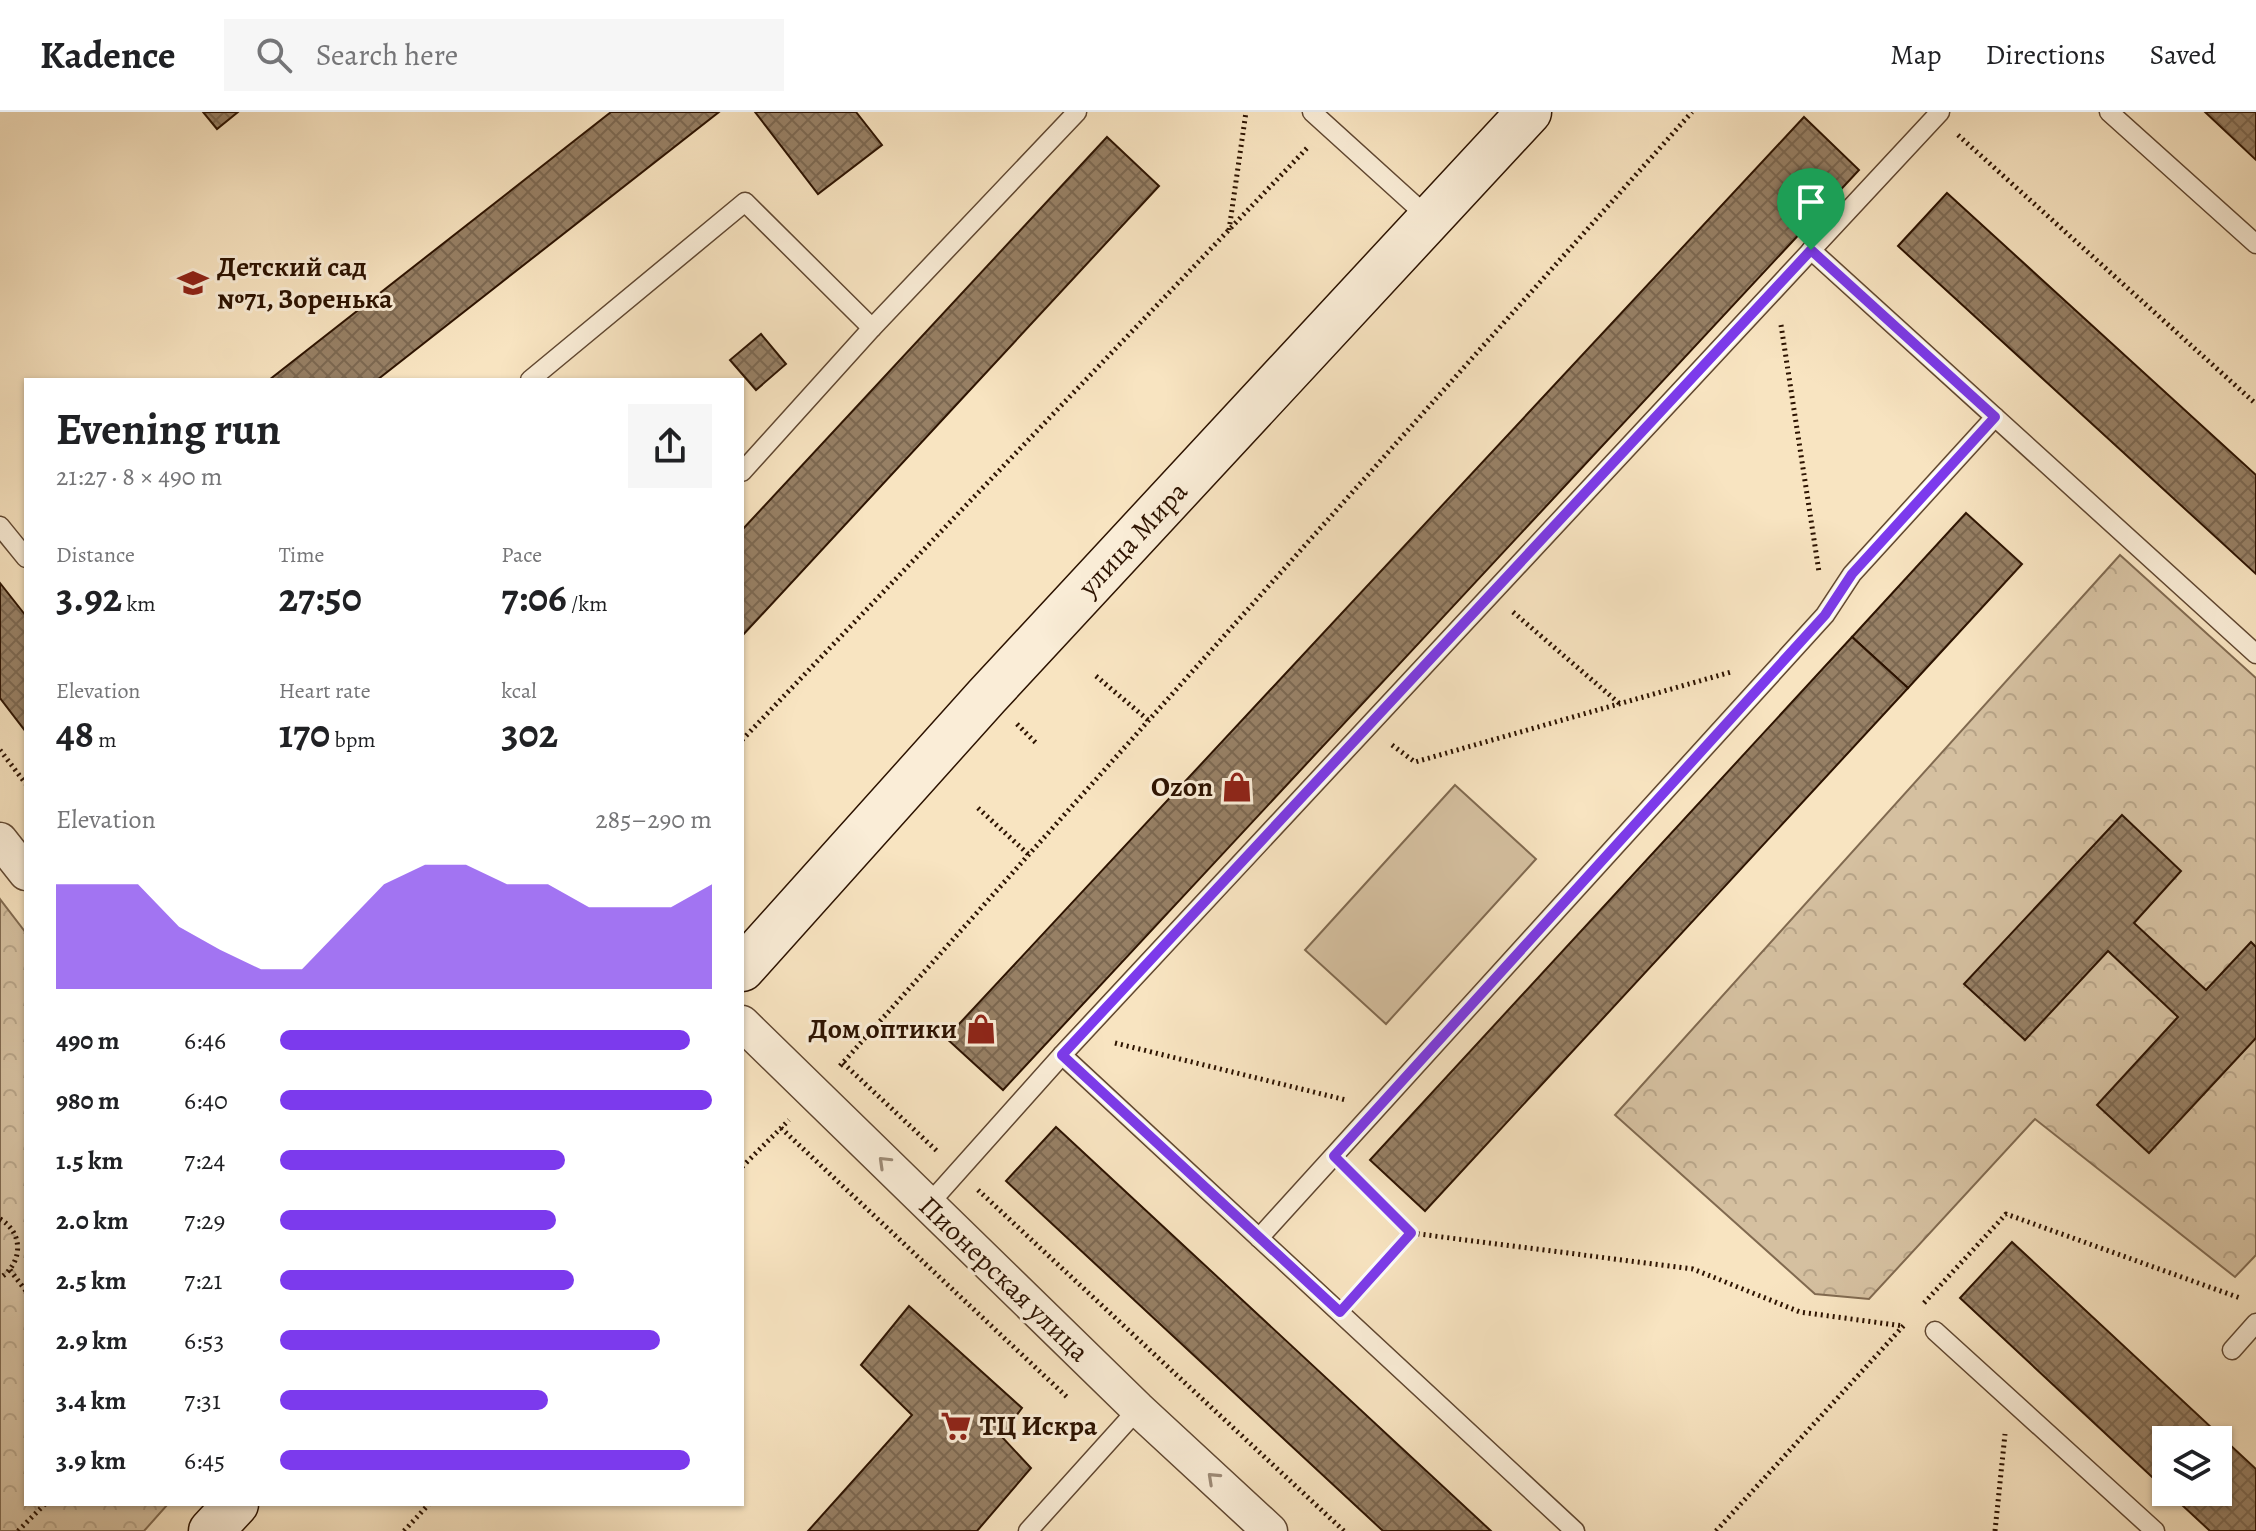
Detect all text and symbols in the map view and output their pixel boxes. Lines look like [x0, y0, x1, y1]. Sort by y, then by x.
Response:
search box [224, 19, 784, 91]
text: Kadence [40, 29, 176, 81]
icon: search [252, 33, 296, 77]
text: Search here [316, 35, 458, 75]
text: Map [1890, 36, 1941, 74]
text: Directions [1985, 36, 2106, 74]
text: Saved [2150, 36, 2216, 74]
pin [1777, 168, 1845, 250]
icon: arrive [1789, 180, 1833, 224]
place label: Детский сад №71, Зоренька [217, 248, 393, 318]
school or university icon: Детский сад №71, Зоренька [176, 266, 210, 300]
text: Evening run [56, 399, 281, 459]
button: share [628, 404, 712, 488]
text: 21:27 · 8 × 490 m [56, 459, 222, 494]
street label: улица Мира [1069, 473, 1196, 606]
text: Distance [56, 540, 135, 570]
text: Time [279, 540, 324, 570]
text: Pace [501, 540, 542, 570]
text: 3.92 [56, 570, 122, 625]
text: 27:50 [279, 570, 362, 625]
text: 7:06 [501, 570, 567, 625]
text: km [122, 589, 156, 619]
text: /km [567, 589, 608, 619]
text: Elevation [56, 676, 140, 706]
text: Heart rate [279, 676, 371, 706]
text: kcal [501, 676, 537, 706]
text: 48 [56, 706, 94, 761]
text: 170 [279, 706, 330, 761]
text: 302 [501, 706, 558, 761]
text: m [94, 725, 117, 755]
text: bpm [330, 725, 376, 755]
place label: Ozon [1151, 768, 1213, 806]
shop icon: Ozon [1220, 770, 1254, 804]
text: Elevation [56, 802, 156, 837]
text: 285–290 m [595, 802, 712, 837]
place label: Дом оптики [809, 1010, 957, 1048]
shop icon: Дом оптики [964, 1012, 998, 1046]
text: 490 m [56, 1023, 120, 1058]
text: 6:46 [184, 1023, 226, 1058]
text: 980 m [56, 1083, 120, 1118]
text: 6:40 [184, 1083, 228, 1118]
text: 1.5 km [56, 1143, 123, 1178]
text: 7:24 [184, 1143, 225, 1178]
one-way arrow [879, 1157, 893, 1171]
street label: Пионерская улица [910, 1188, 1098, 1370]
text: 2.0 km [56, 1203, 129, 1238]
text: 7:29 [184, 1203, 225, 1238]
text: 2.5 km [56, 1263, 127, 1298]
text: 7:21 [184, 1263, 222, 1298]
text: 2.9 km [56, 1323, 128, 1358]
text: 6:53 [184, 1323, 224, 1358]
text: 3.4 km [56, 1383, 126, 1418]
text: 7:31 [184, 1383, 221, 1418]
place label: ТЦ Искра [980, 1407, 1098, 1445]
supermarket icon: ТЦ Искра [939, 1409, 973, 1443]
map controls [2152, 1426, 2232, 1506]
button: layers [2152, 1426, 2232, 1506]
text: 3.9 km [56, 1443, 126, 1478]
text: 6:45 [184, 1443, 225, 1478]
one-way arrow [1207, 1473, 1222, 1487]

